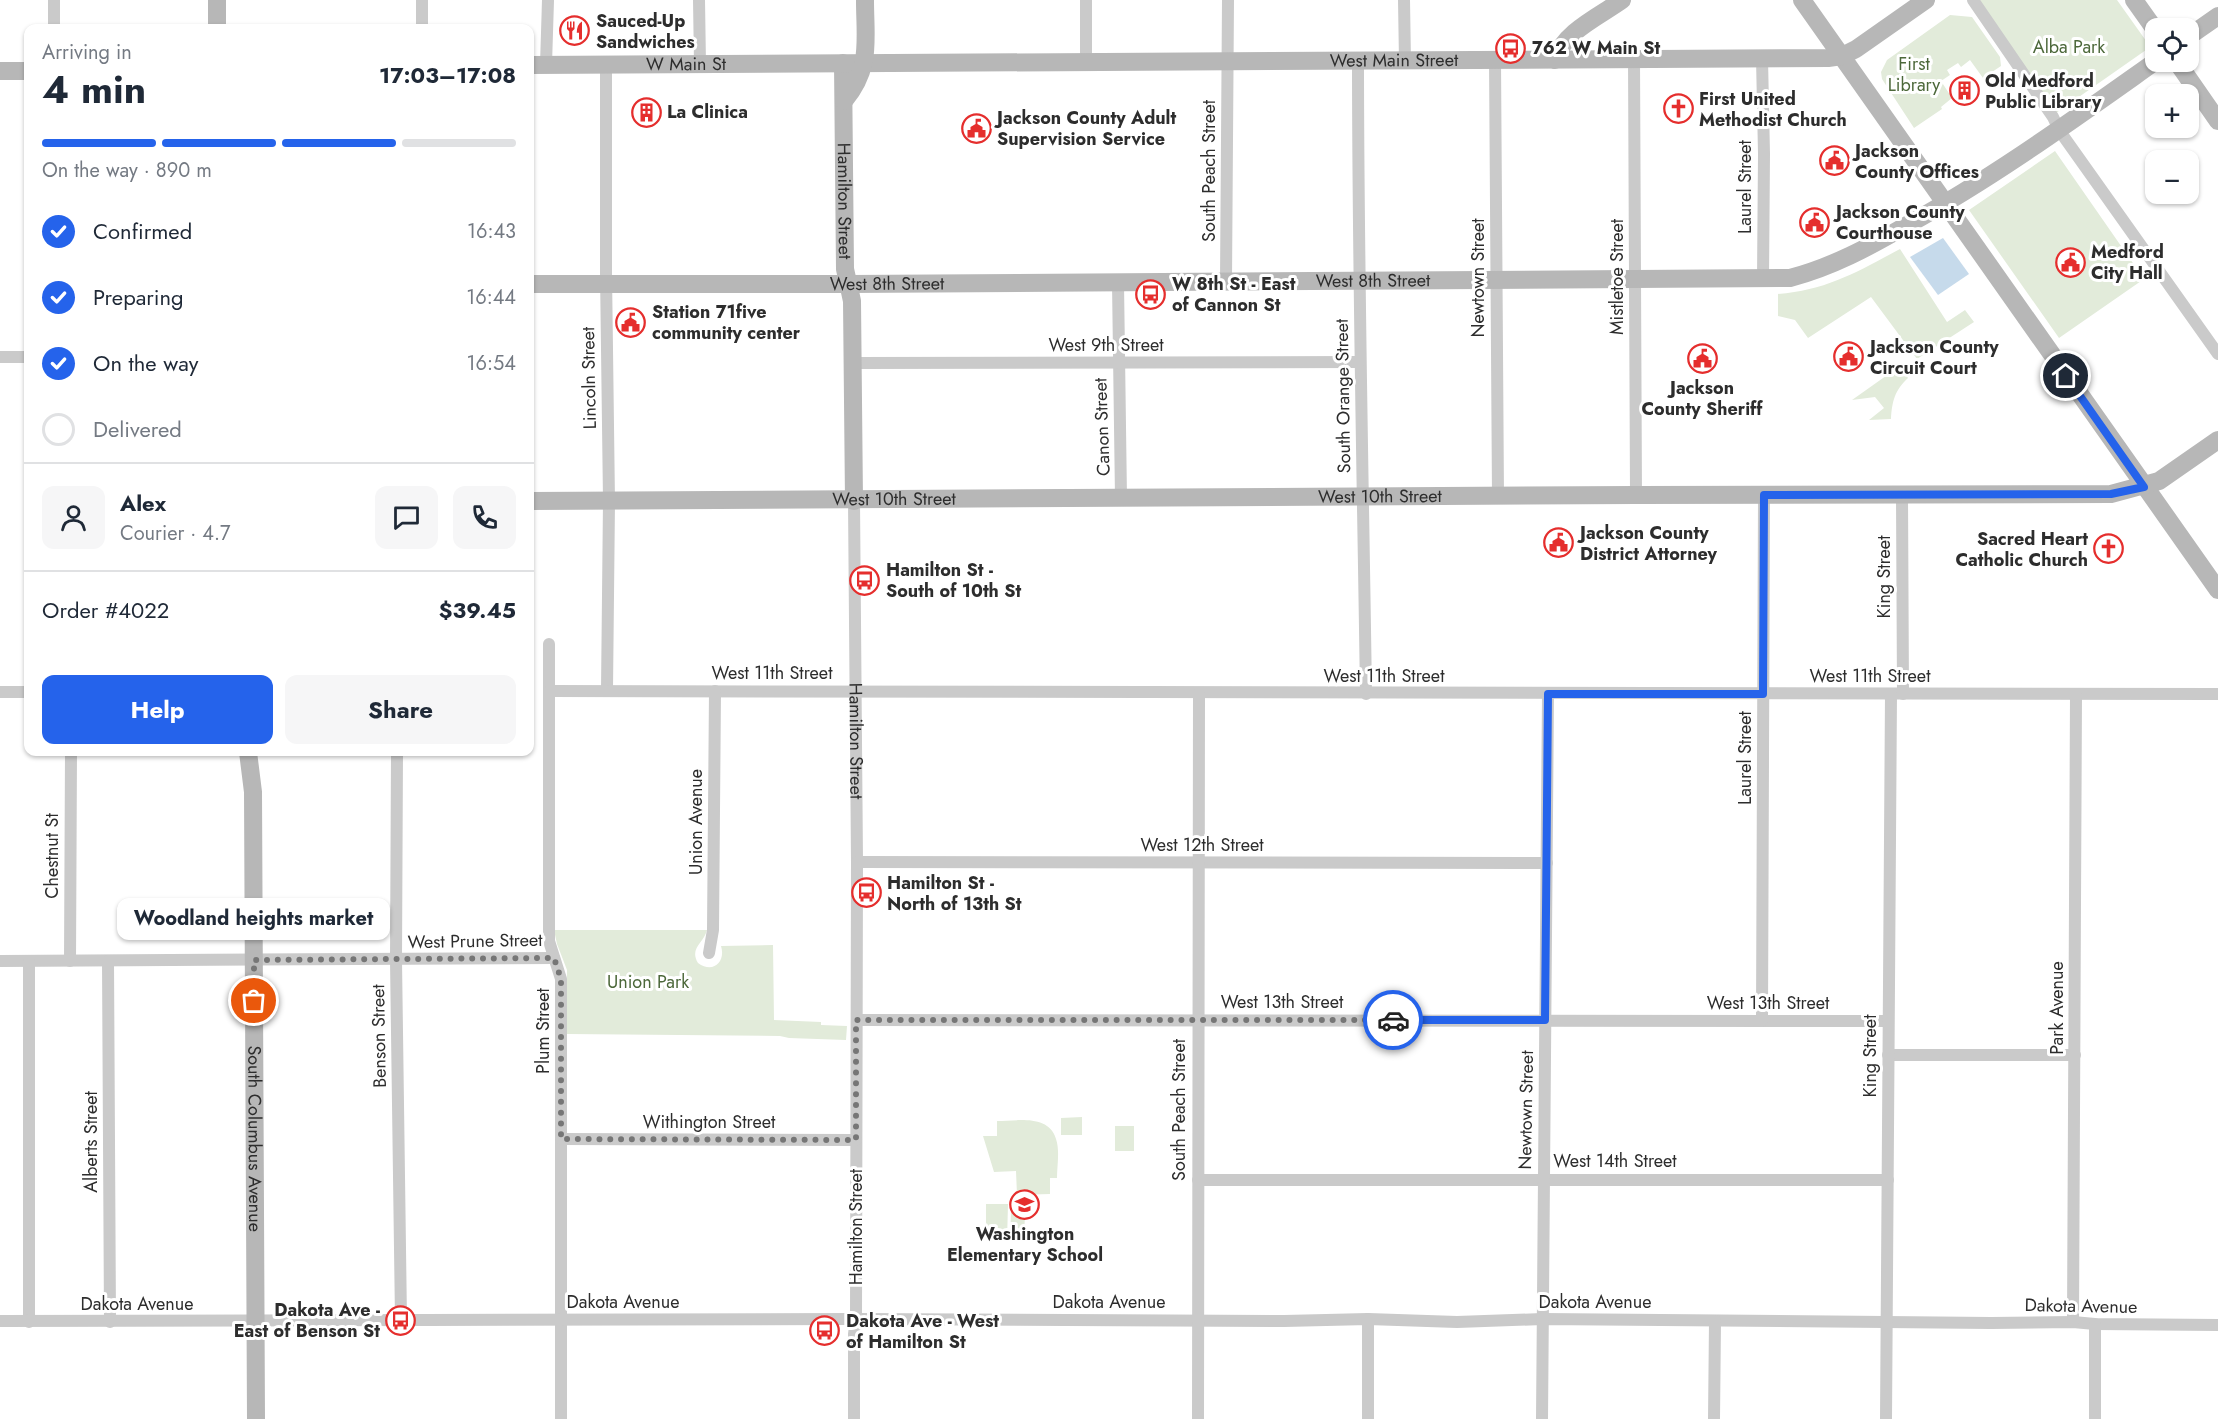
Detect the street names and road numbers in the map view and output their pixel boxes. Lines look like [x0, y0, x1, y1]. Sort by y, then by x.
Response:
street label: West Main Street [1330, 47, 1459, 74]
street label: W Main St [646, 51, 727, 77]
street label: South Peach Street [1196, 99, 1222, 242]
street label: Laurel Street [1732, 139, 1758, 234]
street label: Hamilton Street [831, 143, 858, 260]
street label: Newtown Street [1465, 218, 1491, 338]
street label: Mistletoe Street [1604, 218, 1630, 335]
street label: West 8th Street [1316, 267, 1431, 294]
street label: West 8th Street [830, 270, 945, 297]
street label: South Orange Street [1329, 318, 1357, 474]
street label: Lincoln Street [575, 326, 603, 430]
street label: West 9th Street [1048, 332, 1164, 358]
street label: Canon Street [1087, 377, 1117, 476]
street label: West 10th Street [1318, 483, 1443, 510]
street label: West 10th Street [832, 486, 957, 512]
street label: King Street [1871, 535, 1897, 618]
street label: West 11th Street [712, 660, 833, 686]
street label: West 11th Street [1324, 663, 1445, 689]
street label: West 11th Street [1810, 663, 1931, 689]
street label: Hamilton Street [843, 683, 869, 800]
street label: Laurel Street [1732, 710, 1758, 805]
street label: Union Avenue [683, 769, 709, 875]
street label: Chestnut St [39, 813, 65, 899]
street label: West 12th Street [1140, 832, 1264, 858]
street label: West Prune Street [407, 927, 543, 955]
street label: Park Avenue [2044, 961, 2070, 1055]
street label: Benson Street [365, 983, 393, 1088]
street label: Plum Street [530, 987, 556, 1074]
street label: West 13th Street [1221, 989, 1344, 1015]
street label: West 13th Street [1707, 990, 1830, 1016]
street label: King Street [1857, 1014, 1883, 1097]
street label: South Peach Street [1166, 1038, 1192, 1181]
street label: South Columbus Avenue [241, 1045, 268, 1232]
street label: Newtown Street [1512, 1050, 1540, 1170]
street label: Alberts Street [78, 1091, 104, 1193]
street label: Withington Street [643, 1109, 776, 1135]
street label: West 14th Street [1553, 1148, 1677, 1174]
street label: Hamilton Street [843, 1168, 869, 1285]
street label: Dakota Avenue [567, 1289, 679, 1315]
street label: Dakota Avenue [1053, 1289, 1165, 1315]
street label: Dakota Avenue [1539, 1289, 1651, 1315]
street label: Dakota Avenue [81, 1291, 193, 1317]
street label: Dakota Avenue [2024, 1292, 2138, 1320]

